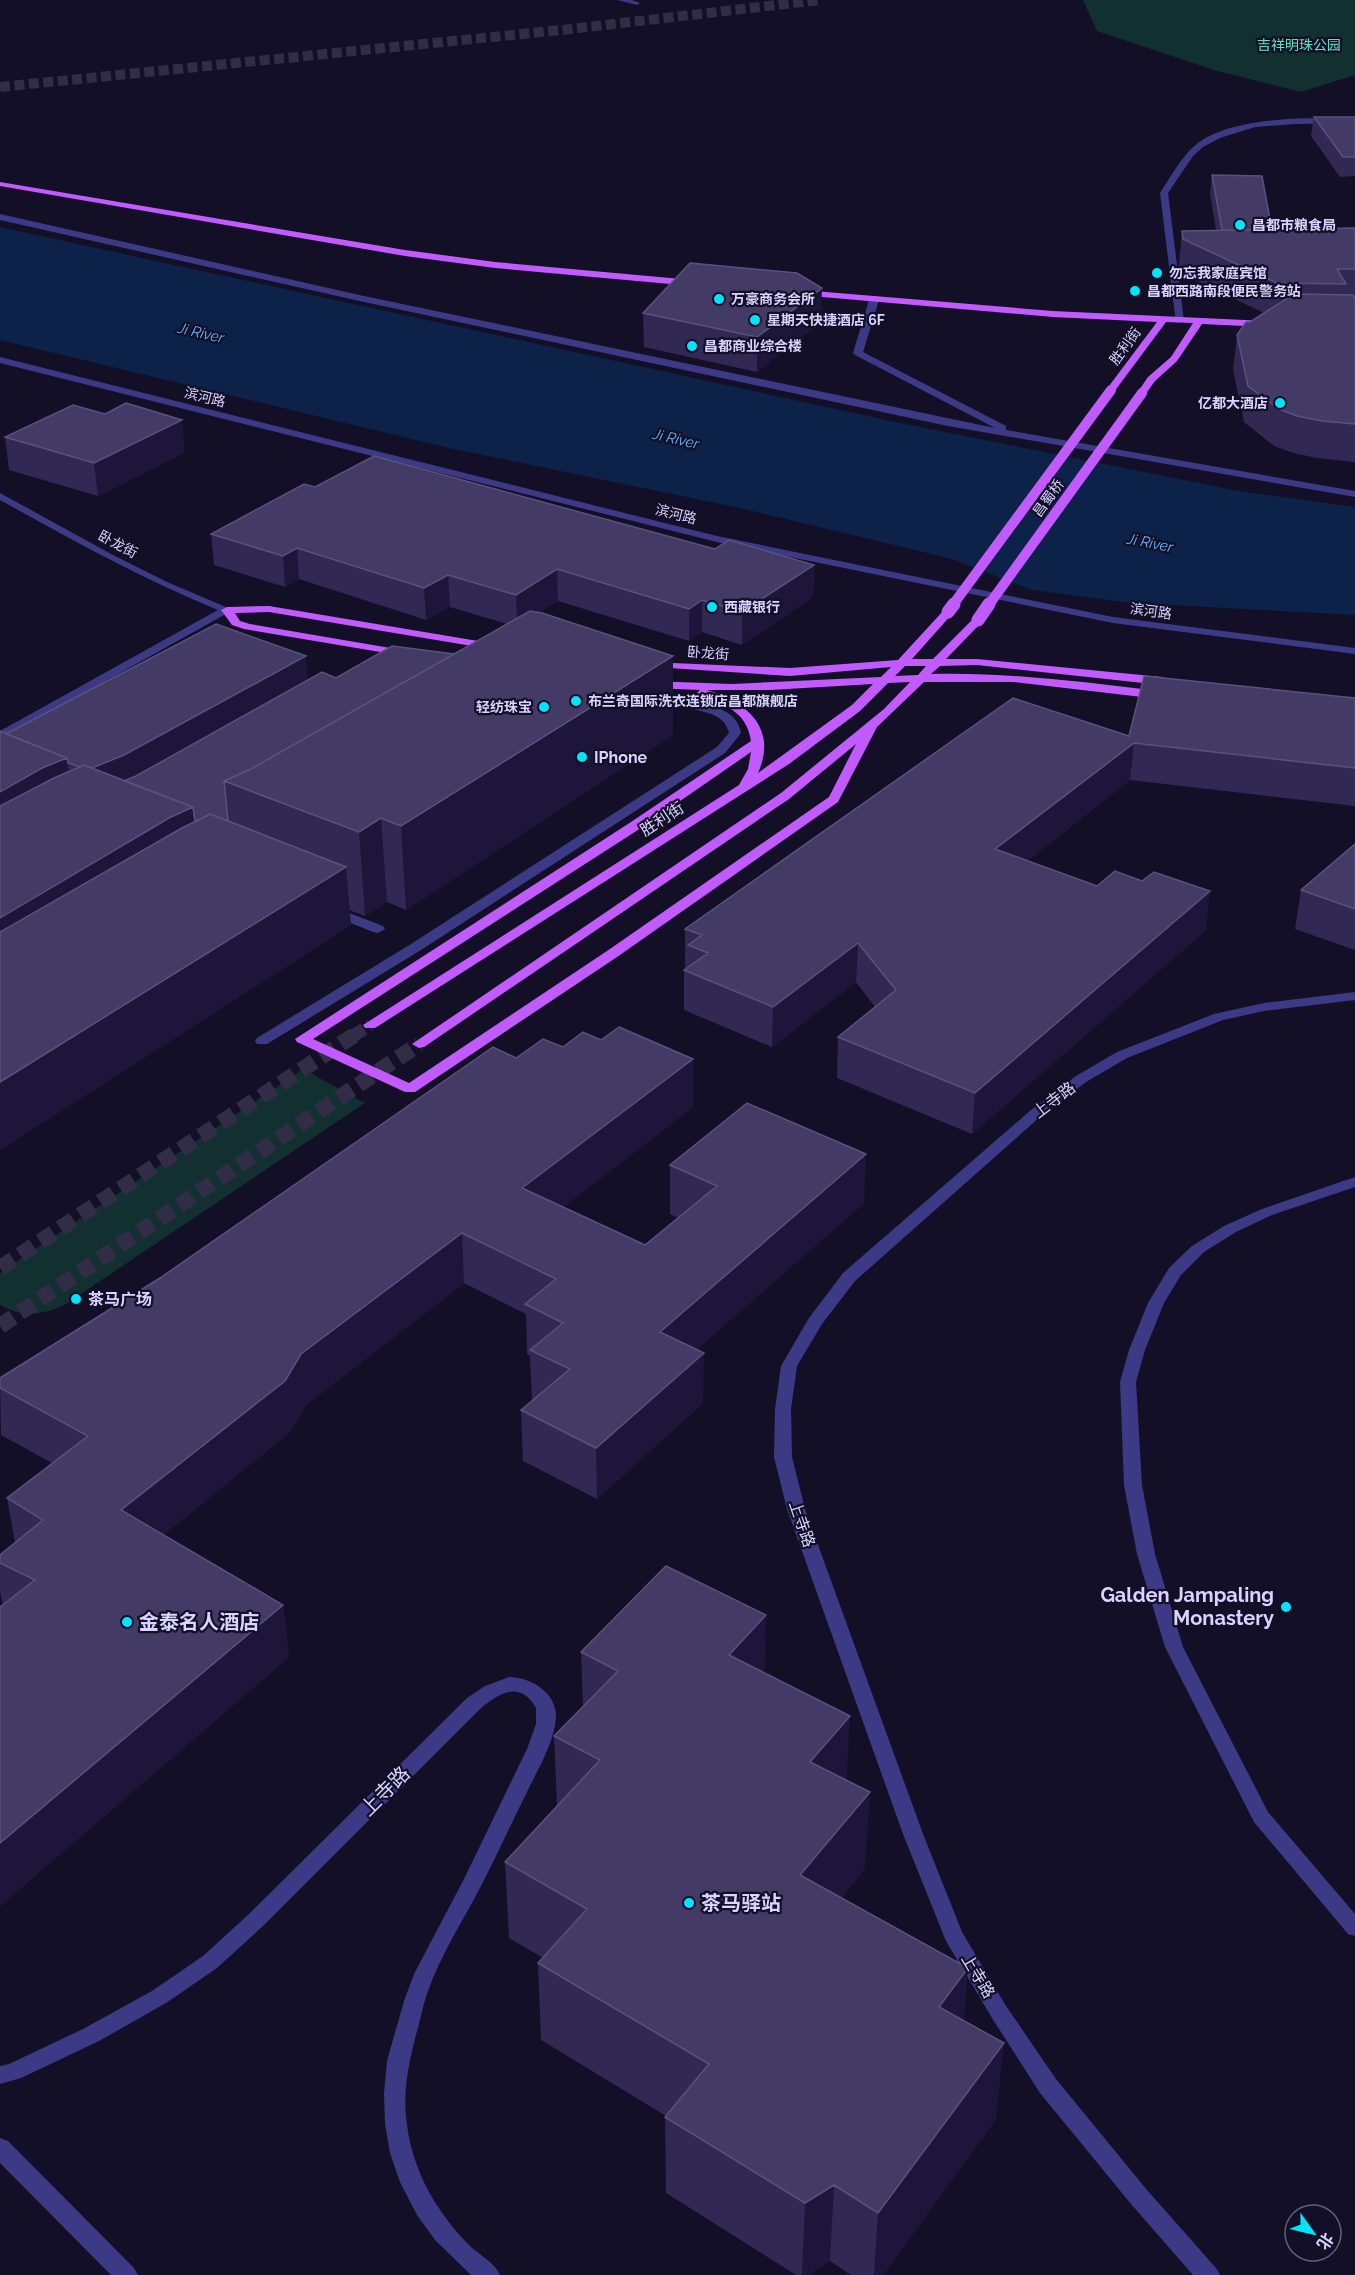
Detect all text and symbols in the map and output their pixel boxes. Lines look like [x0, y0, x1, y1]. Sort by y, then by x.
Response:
park label: 吉祥明珠公园 [1257, 37, 1341, 53]
place label: 昌都市粮食局 [1252, 217, 1336, 233]
marker: 昌都市粮食局 [1233, 218, 1247, 232]
place label: 勿忘我家庭宾馆 [1169, 265, 1267, 281]
marker: 勿忘我家庭宾馆 [1150, 266, 1164, 280]
place label: 昌都西路南段便民警务站 [1147, 283, 1301, 299]
marker: 昌都西路南段便民警务站 [1128, 284, 1142, 298]
place label: 万豪商务会所 [731, 291, 815, 307]
marker: 万豪商务会所 [712, 292, 726, 306]
place label: 星期天快捷酒店 6F [767, 312, 885, 328]
marker: 星期天快捷酒店 6F [748, 313, 762, 327]
water label: Ji River [175, 319, 227, 347]
street label: 胜利街 [1106, 324, 1144, 368]
place label: 昌都商业综合楼 [704, 338, 802, 354]
marker: 昌都商业综合楼 [685, 339, 699, 353]
street label: 滨河路 [183, 384, 227, 410]
place label: 亿都大酒店 [1198, 395, 1268, 411]
marker: 亿都大酒店 [1273, 396, 1287, 410]
water label: Ji River [650, 425, 702, 453]
street label: 昌蜀桥 [1029, 476, 1067, 520]
street label: 滨河路 [654, 501, 698, 527]
street label: 卧龙街 [96, 527, 140, 561]
water label: Ji River [1124, 530, 1176, 556]
place label: 西藏银行 [724, 599, 780, 615]
marker: 西藏银行 [705, 600, 719, 614]
street label: 滨河路 [1129, 600, 1173, 622]
street label: 卧龙街 [686, 644, 730, 662]
place label: 布兰奇国际洗衣连锁店昌都旗舰店 [588, 693, 798, 709]
marker: 布兰奇国际洗衣连锁店昌都旗舰店 [569, 694, 583, 708]
place label: 轻纺珠宝 [476, 699, 532, 715]
marker: 轻纺珠宝 [537, 700, 551, 714]
place label: IPhone [594, 748, 648, 767]
marker: IPhone [575, 750, 589, 764]
street label: 胜利街 [637, 798, 687, 840]
street label: 上寺路 [1029, 1078, 1079, 1122]
place label: 茶马广场 [88, 1290, 152, 1309]
marker: 茶马广场 [69, 1292, 83, 1306]
street label: 上寺路 [785, 1498, 819, 1550]
place label: Galden Jampaling Monastery [1100, 1583, 1274, 1630]
marker: Galden Jampaling Monastery [1279, 1600, 1293, 1614]
place label: 金泰名人酒店 [139, 1610, 259, 1634]
marker: 金泰名人酒店 [120, 1615, 134, 1629]
street label: 上寺路 [355, 1761, 415, 1821]
place label: 茶马驿站 [701, 1891, 781, 1915]
marker: 茶马驿站 [682, 1896, 696, 1910]
street label: 上寺路 [957, 1951, 999, 2001]
north arrow [1283, 2203, 1343, 2263]
text: 北 [1313, 2229, 1337, 2253]

